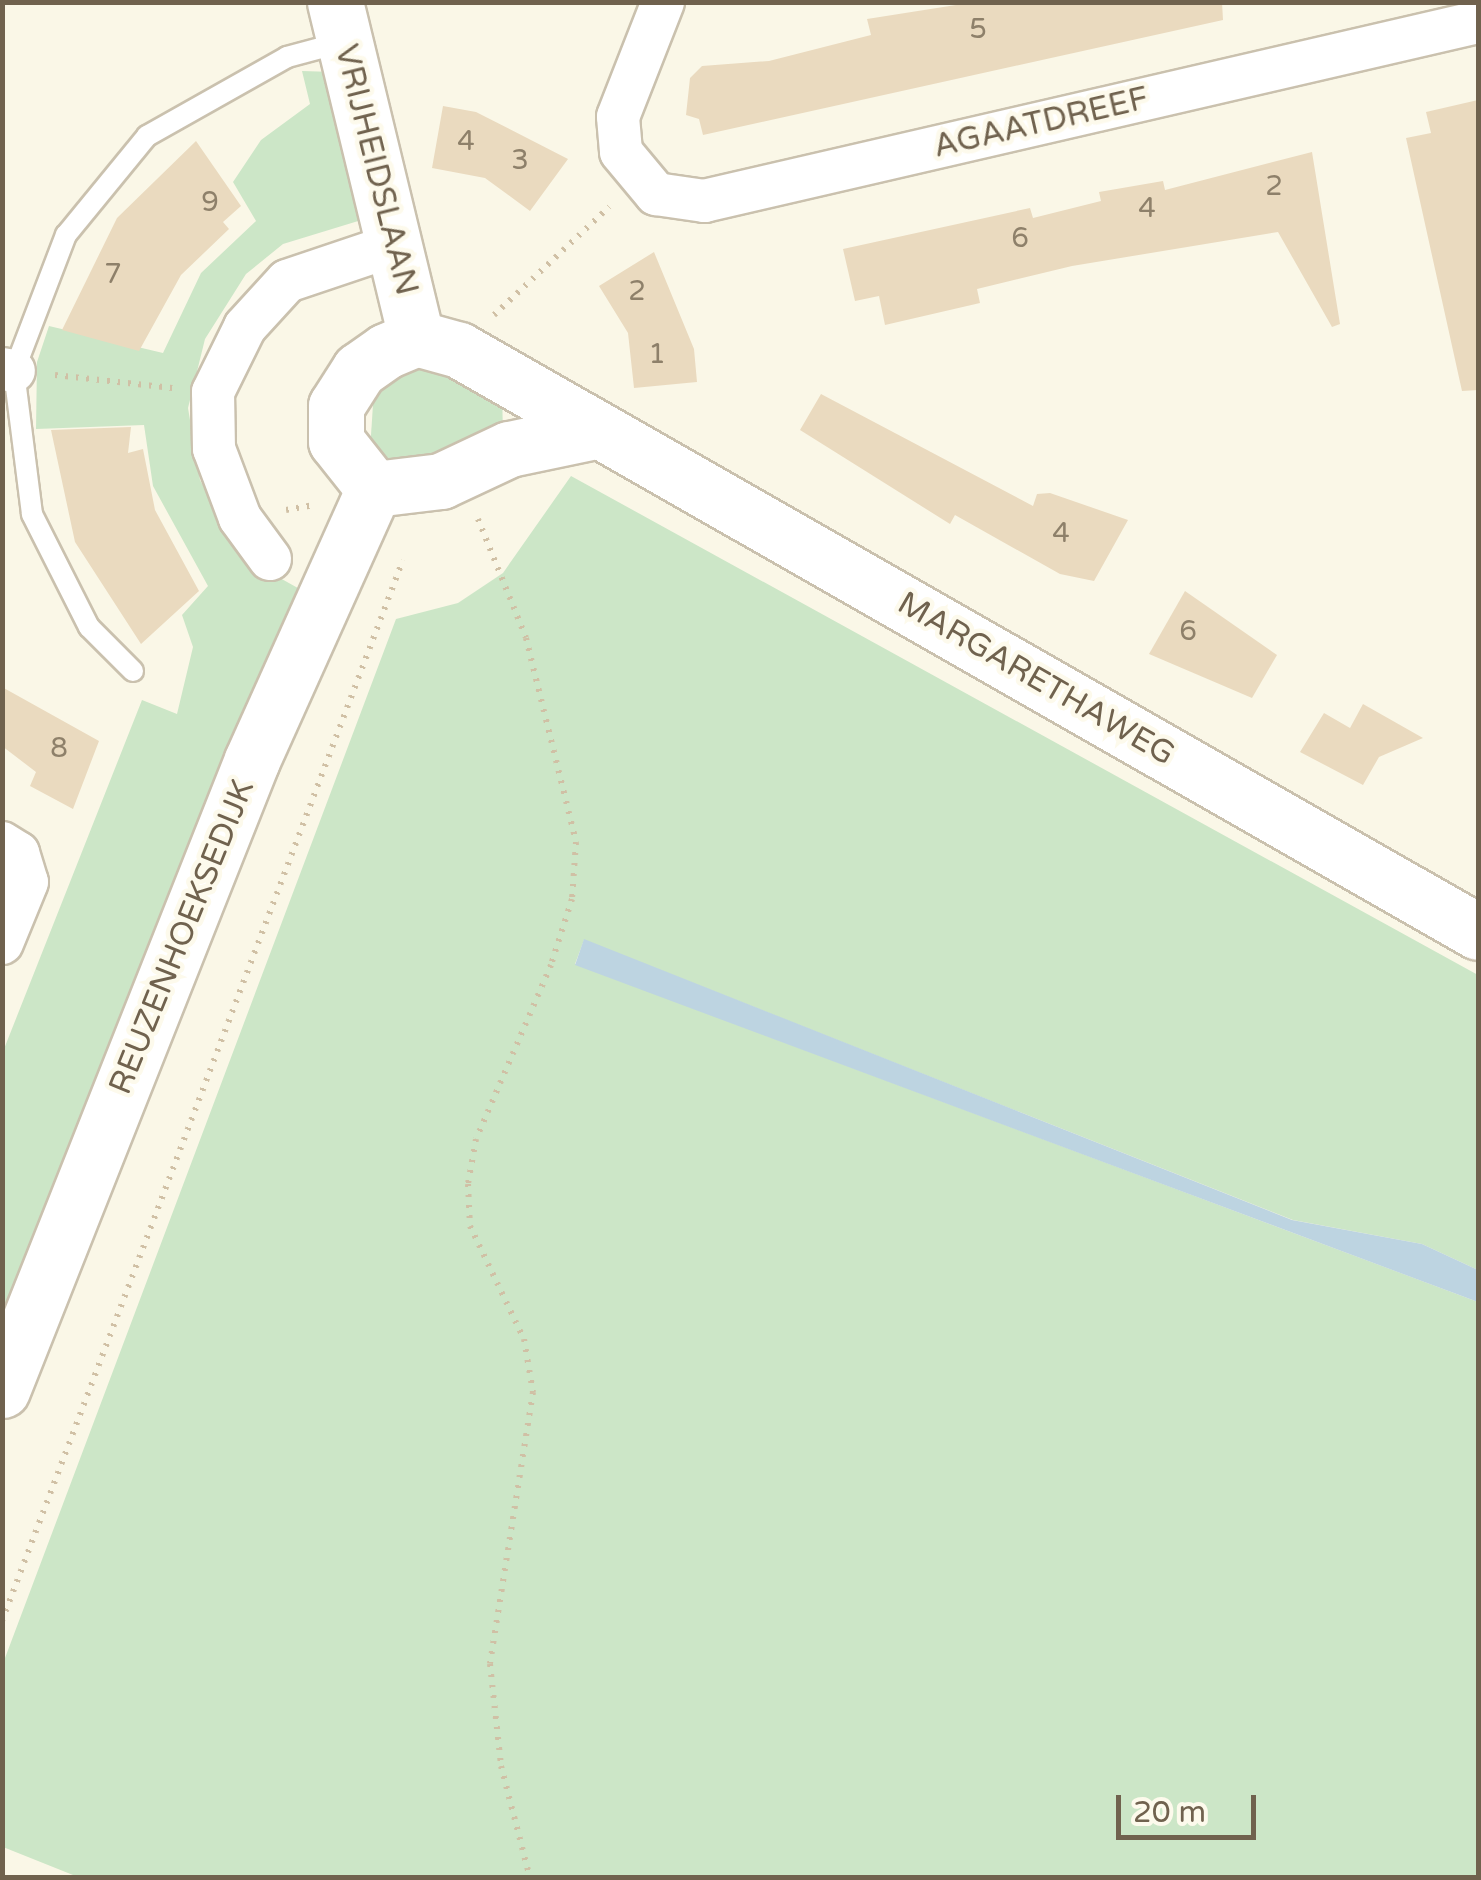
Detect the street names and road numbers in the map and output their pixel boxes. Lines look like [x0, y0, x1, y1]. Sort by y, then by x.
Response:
street label: VRIJHEIDSLAAN [326, 41, 426, 299]
street label: AGAATDREEF [930, 80, 1152, 166]
street label: MARGARETHAWEG [891, 584, 1181, 774]
street label: REUZENHOEKSEDIJK [101, 774, 263, 1100]

